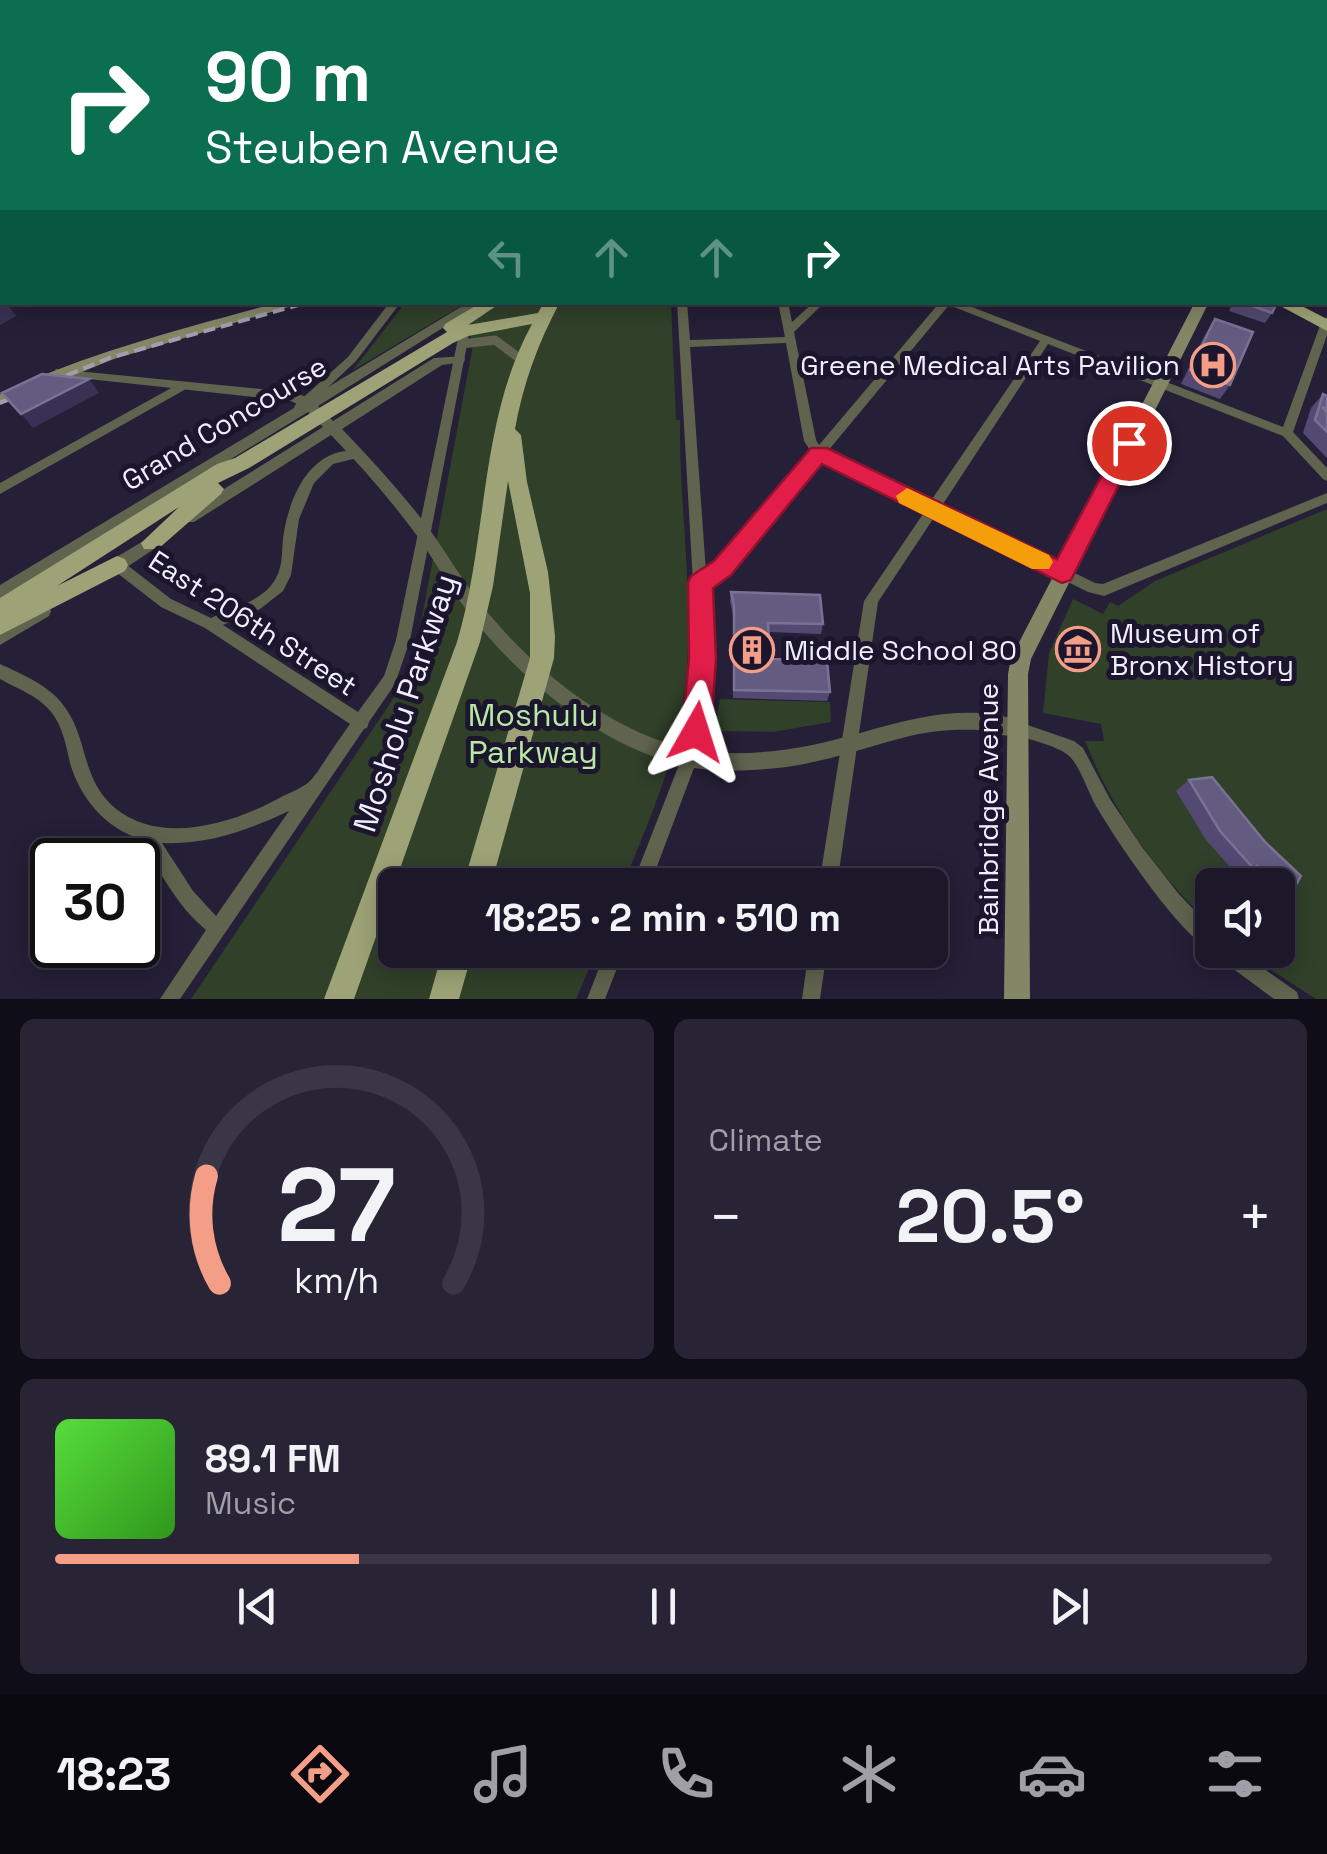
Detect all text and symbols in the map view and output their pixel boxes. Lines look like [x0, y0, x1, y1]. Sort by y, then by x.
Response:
text: 90 m [205, 32, 371, 121]
icon: right [40, 40, 170, 170]
text: Steuben Avenue [205, 119, 560, 176]
icon: left [479, 230, 534, 285]
icon: ahead [584, 230, 639, 285]
icon: ahead [689, 230, 744, 285]
icon: right [794, 230, 849, 285]
hospital icon: Greene Medical Arts Pavilion [1190, 342, 1236, 388]
place label: Greene Medical Arts Pavilion [800, 347, 1180, 383]
street label: Grand Concourse [115, 348, 333, 498]
pin [1087, 401, 1172, 486]
icon: arrive [1102, 416, 1157, 471]
street label: East 206th Street [142, 542, 364, 704]
street label: Mosholu Parkway [344, 569, 466, 837]
place label: Museum of Bronx History [1110, 615, 1294, 683]
museum icon: Museum of Bronx History [1055, 626, 1101, 672]
building icon: Middle School 80 [729, 627, 775, 673]
place label: Middle School 80 [784, 632, 1017, 668]
position arrow [644, 680, 748, 784]
street label: Bainbridge Avenue [970, 683, 1006, 935]
park label: Moshulu Parkway [468, 695, 598, 772]
speed limit sign: 30 [30, 838, 160, 968]
map controls [1195, 868, 1295, 968]
button: sound [1195, 868, 1295, 968]
text: 18:25 · 2 min · 510 m [485, 894, 841, 942]
text: Climate [709, 1120, 823, 1160]
text: 27 [278, 1139, 396, 1271]
text: 20.5° [896, 1168, 1085, 1264]
text: − [709, 1182, 743, 1252]
text: + [1238, 1182, 1272, 1252]
text: km/h [294, 1258, 379, 1303]
text: 89.1 FM [205, 1435, 341, 1483]
text: Music [205, 1483, 296, 1523]
icon: previous [230, 1579, 285, 1634]
icon: pause [636, 1579, 691, 1634]
icon: next [1042, 1579, 1097, 1634]
icon: directions [285, 1739, 355, 1809]
icon: music [468, 1739, 538, 1809]
icon: phone [651, 1739, 721, 1809]
icon: climate [834, 1739, 904, 1809]
icon: car [1017, 1739, 1087, 1809]
icon: filters [1200, 1739, 1270, 1809]
text: 18:23 [57, 1746, 171, 1803]

